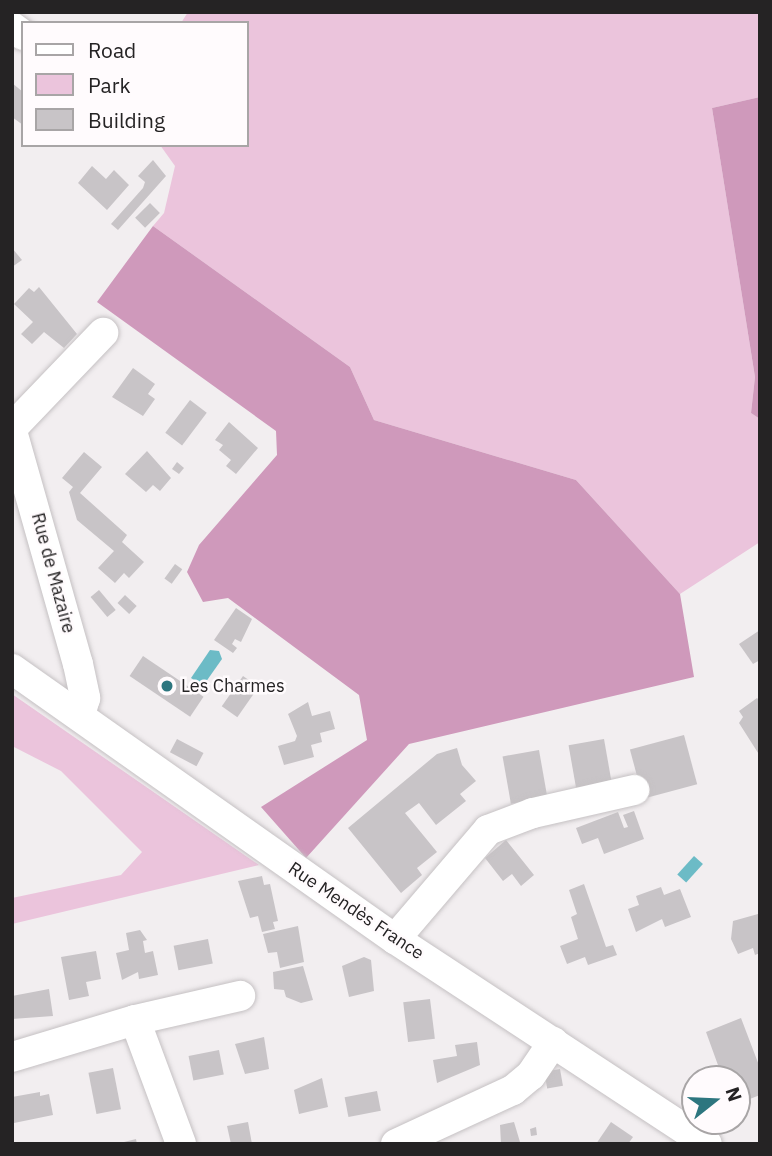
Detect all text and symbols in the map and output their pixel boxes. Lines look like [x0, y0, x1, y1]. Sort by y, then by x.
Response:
legend [21, 21, 248, 147]
text: Road [88, 36, 136, 64]
text: Park [88, 71, 131, 99]
text: Building [88, 106, 165, 134]
street label: Rue de Mazaire [27, 511, 79, 635]
place label: Les Charmes [181, 675, 285, 697]
marker: Les Charmes [159, 678, 175, 694]
street label: Rue Mendès France [284, 858, 428, 964]
north arrow [681, 1065, 751, 1135]
text: N [721, 1084, 748, 1104]

